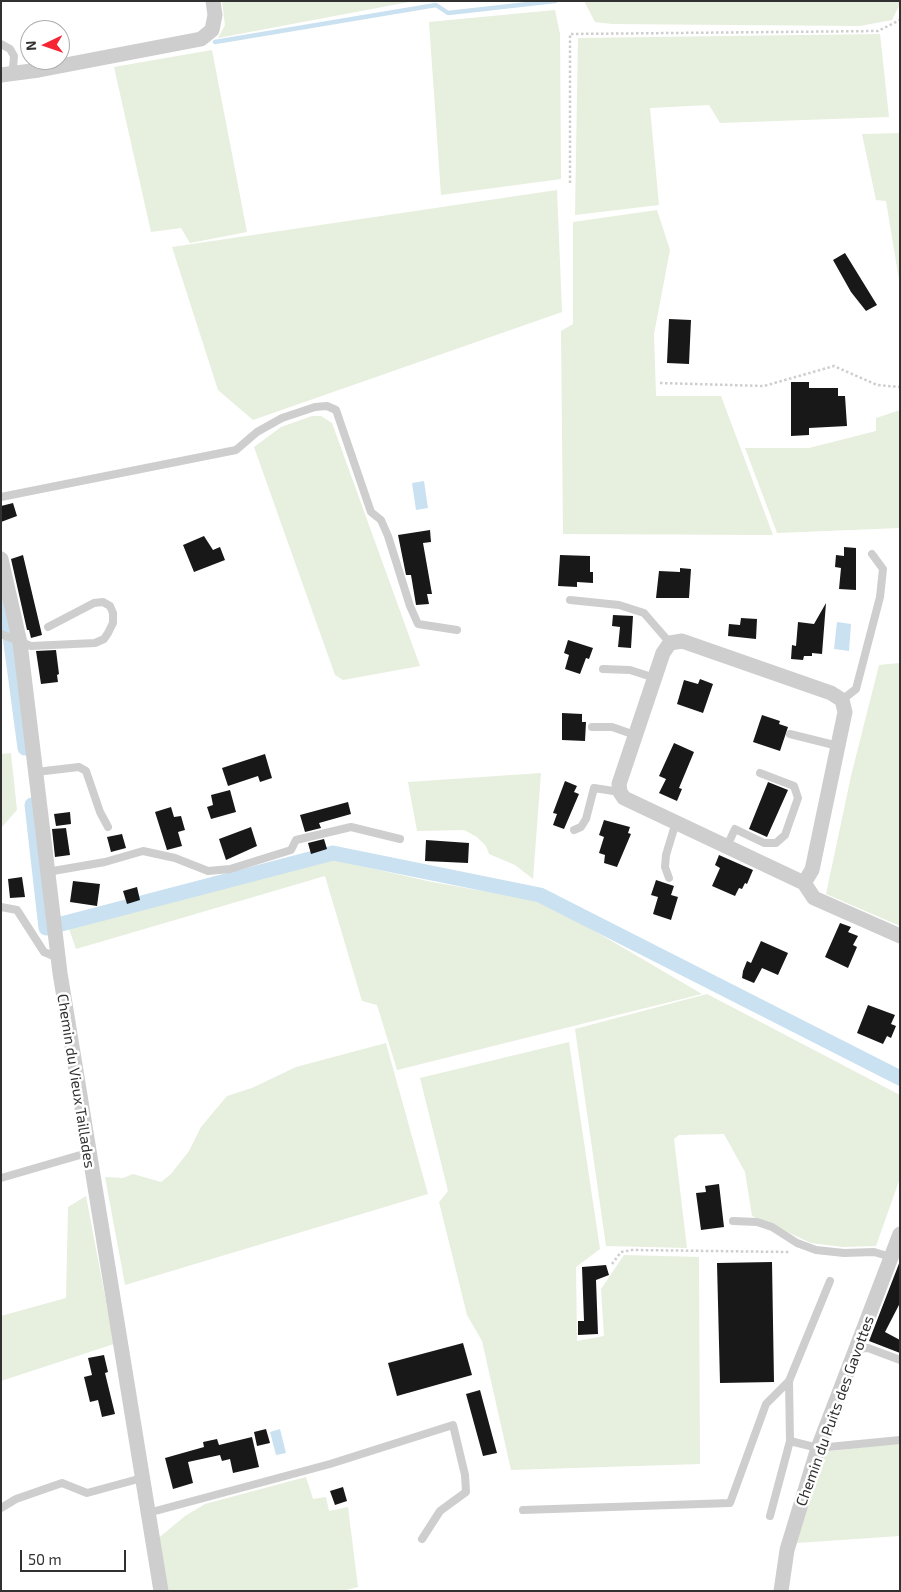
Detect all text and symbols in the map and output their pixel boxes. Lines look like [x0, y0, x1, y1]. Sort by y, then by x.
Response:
north arrow [20, 20, 70, 70]
text: N [22, 40, 39, 51]
street label: Chemin du Vieux Taillades [53, 993, 99, 1169]
street label: Chemin du Puits des Gavottes [792, 1313, 878, 1509]
scale bar [22, 1540, 129, 1572]
text: 50 m [28, 1550, 62, 1568]

